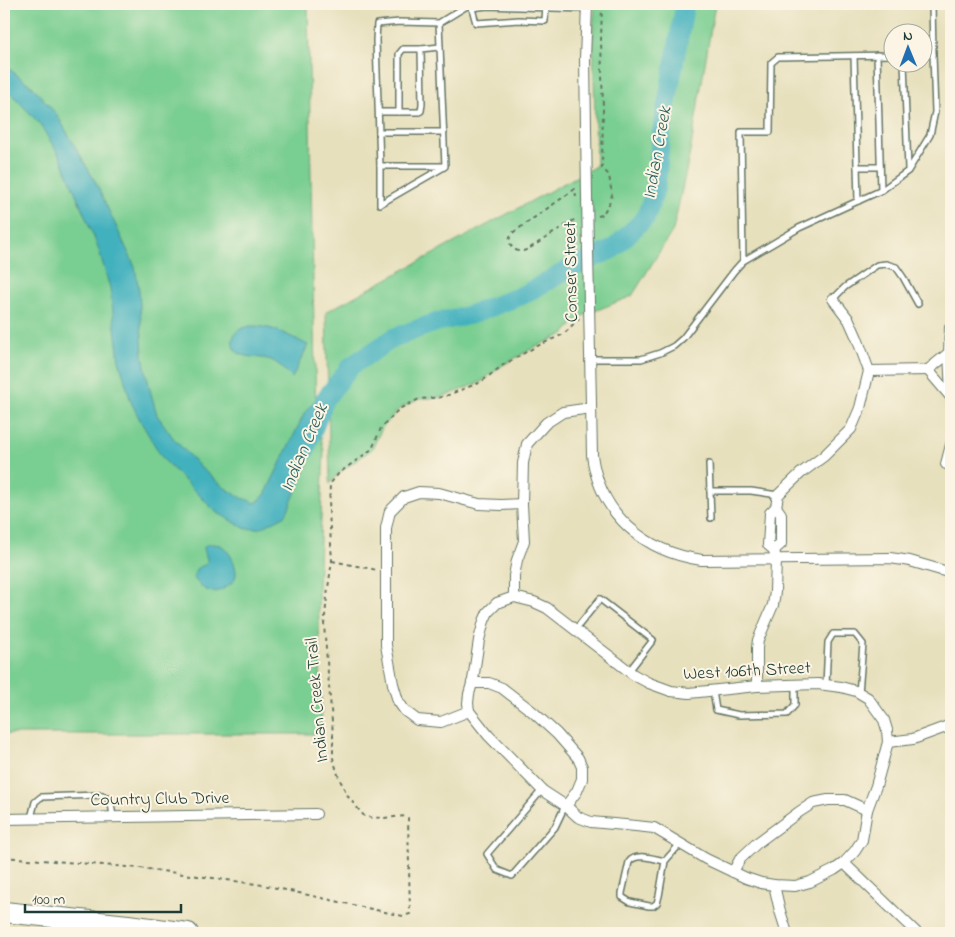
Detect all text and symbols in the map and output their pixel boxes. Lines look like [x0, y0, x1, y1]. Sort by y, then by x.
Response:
north arrow [882, 22, 932, 72]
text: N [903, 26, 913, 47]
water label: Indian Creek [637, 104, 680, 202]
street label: Conser Street [558, 221, 586, 323]
water label: Indian Creek [274, 399, 336, 497]
street label: Indian Creek Trail [300, 636, 336, 764]
street label: West 106th Street [683, 656, 811, 688]
street label: Country Club Drive [90, 786, 231, 814]
scale bar [25, 882, 181, 914]
text: 100 m [32, 889, 65, 911]

